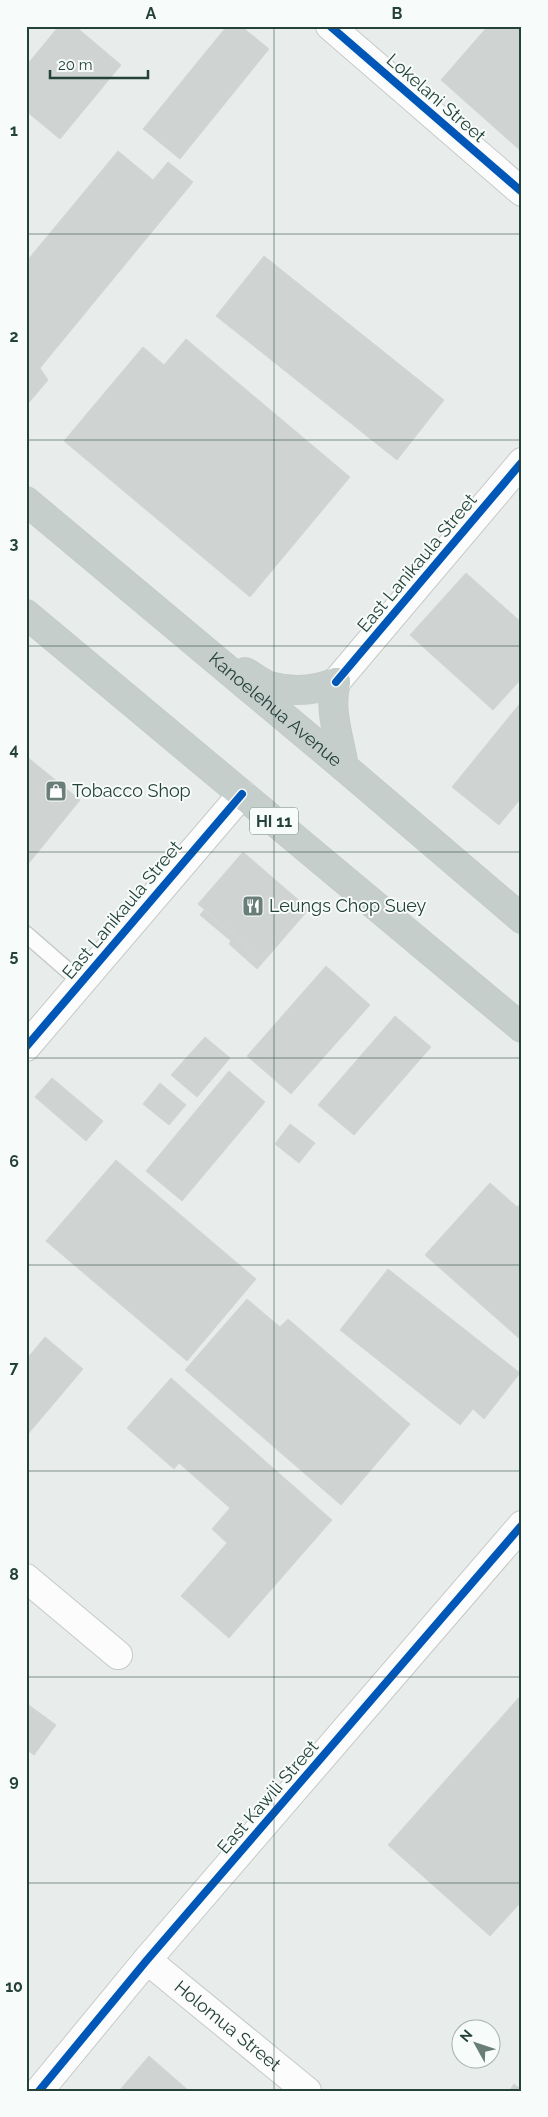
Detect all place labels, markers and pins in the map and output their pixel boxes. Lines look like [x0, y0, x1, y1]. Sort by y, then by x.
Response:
shop icon: Tobacco Shop [44, 779, 68, 803]
place label: Tobacco Shop [72, 780, 191, 801]
restaurant icon: Leungs Chop Suey [241, 894, 265, 918]
place label: Leungs Chop Suey [269, 895, 427, 916]

